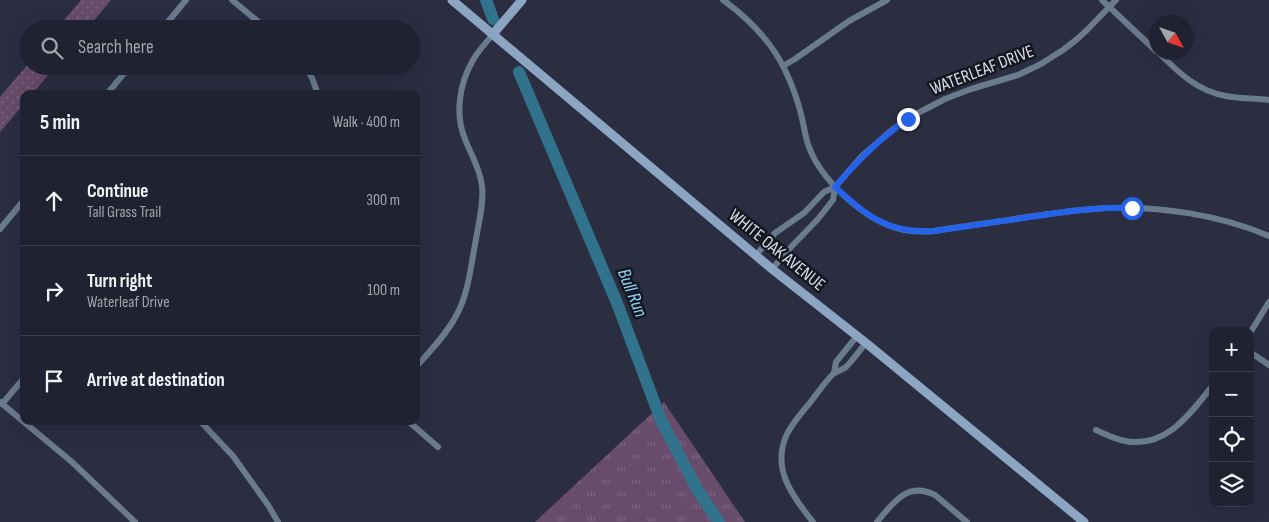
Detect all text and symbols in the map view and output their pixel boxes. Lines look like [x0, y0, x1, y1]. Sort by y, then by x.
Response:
north arrow [1149, 15, 1194, 60]
search box [20, 20, 420, 75]
icon: search [38, 34, 66, 62]
text: Search here [78, 36, 154, 59]
street label: WATERLEAF DRIVE [927, 41, 1037, 99]
route end [897, 108, 920, 131]
text: 5 min [40, 110, 80, 135]
text: Walk · 400 m [333, 113, 400, 132]
text: Continue [87, 180, 148, 203]
icon: ahead [40, 187, 68, 215]
text: 300 m [366, 191, 400, 210]
route start [1121, 197, 1144, 220]
text: Tall Grass Trail [87, 203, 161, 222]
street label: WHITE OAK AVENUE [725, 205, 829, 295]
water label: Bull Run [612, 265, 652, 321]
text: Turn right [87, 270, 152, 293]
icon: right [40, 277, 68, 305]
text: 100 m [367, 281, 400, 300]
text: Waterleaf Drive [87, 293, 170, 312]
map controls [1209, 327, 1254, 507]
button: + [1209, 327, 1254, 372]
icon: arrive [40, 367, 68, 395]
text: Arrive at destination [87, 369, 225, 392]
button: − [1209, 372, 1254, 417]
button: locate [1209, 417, 1254, 462]
button: layers [1209, 462, 1254, 507]

